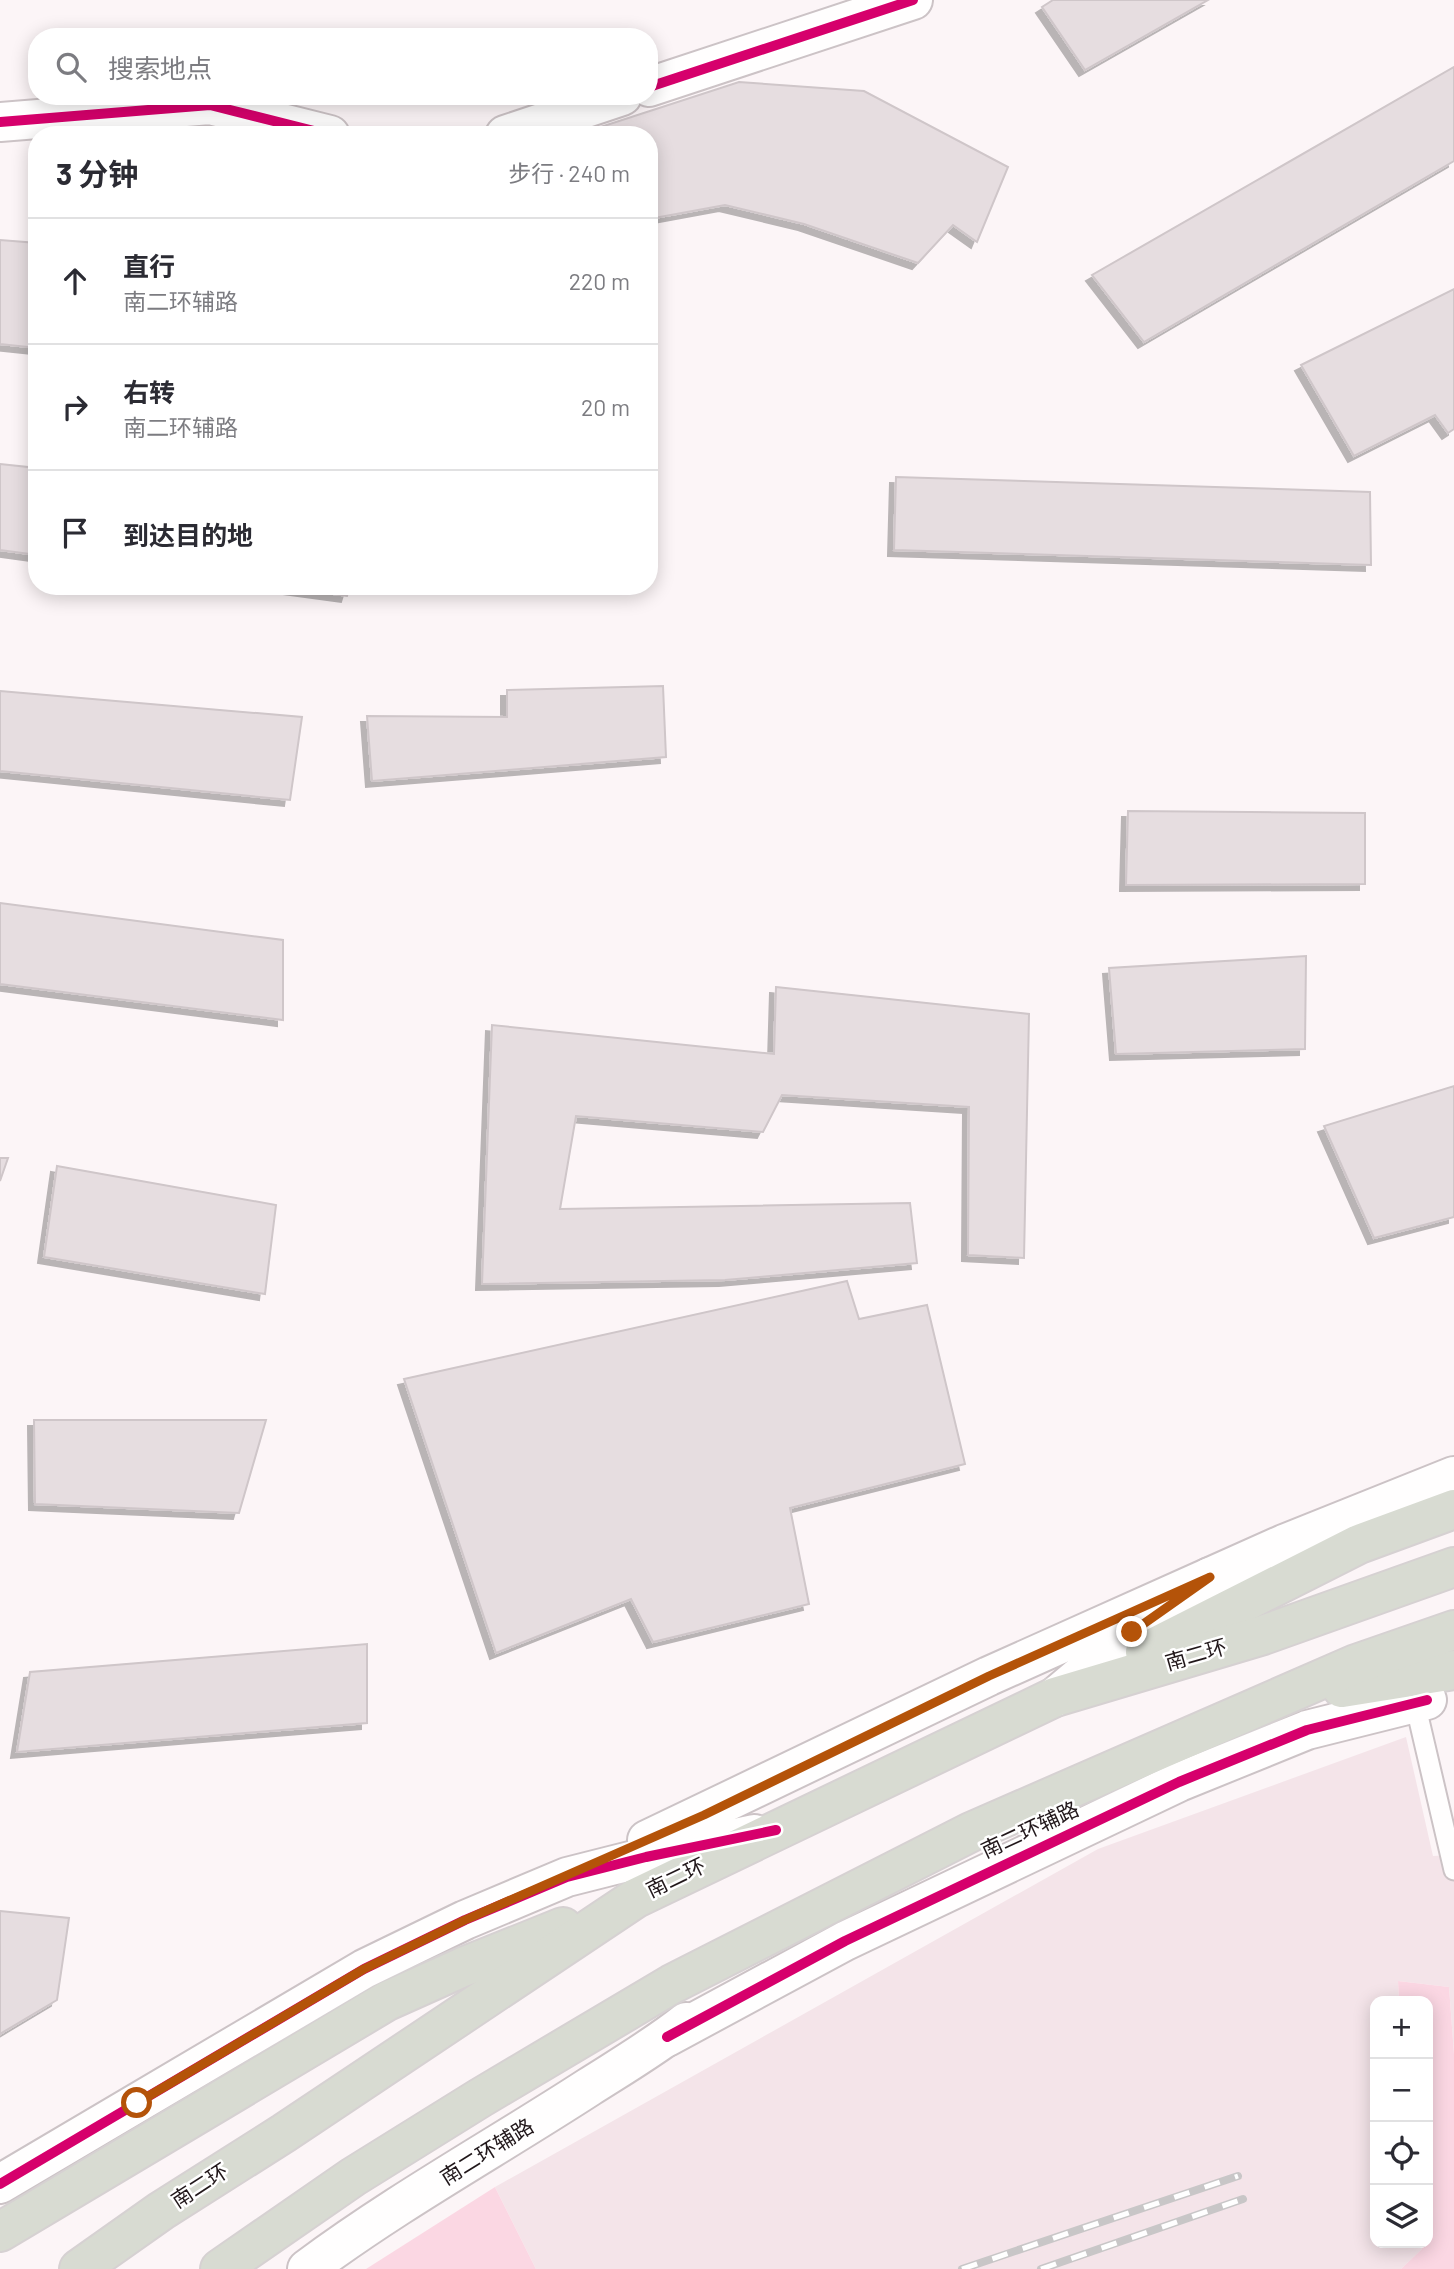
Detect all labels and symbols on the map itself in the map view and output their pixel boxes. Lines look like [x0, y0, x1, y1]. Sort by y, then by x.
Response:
route end [1116, 1616, 1147, 1647]
street label: 南二环 [1162, 1633, 1229, 1674]
street label: 南二环辅路 [977, 1795, 1082, 1862]
street label: 南二环 [642, 1852, 709, 1902]
route start [121, 2087, 152, 2118]
street label: 南二环辅路 [435, 2112, 537, 2189]
street label: 南二环 [166, 2157, 232, 2212]

